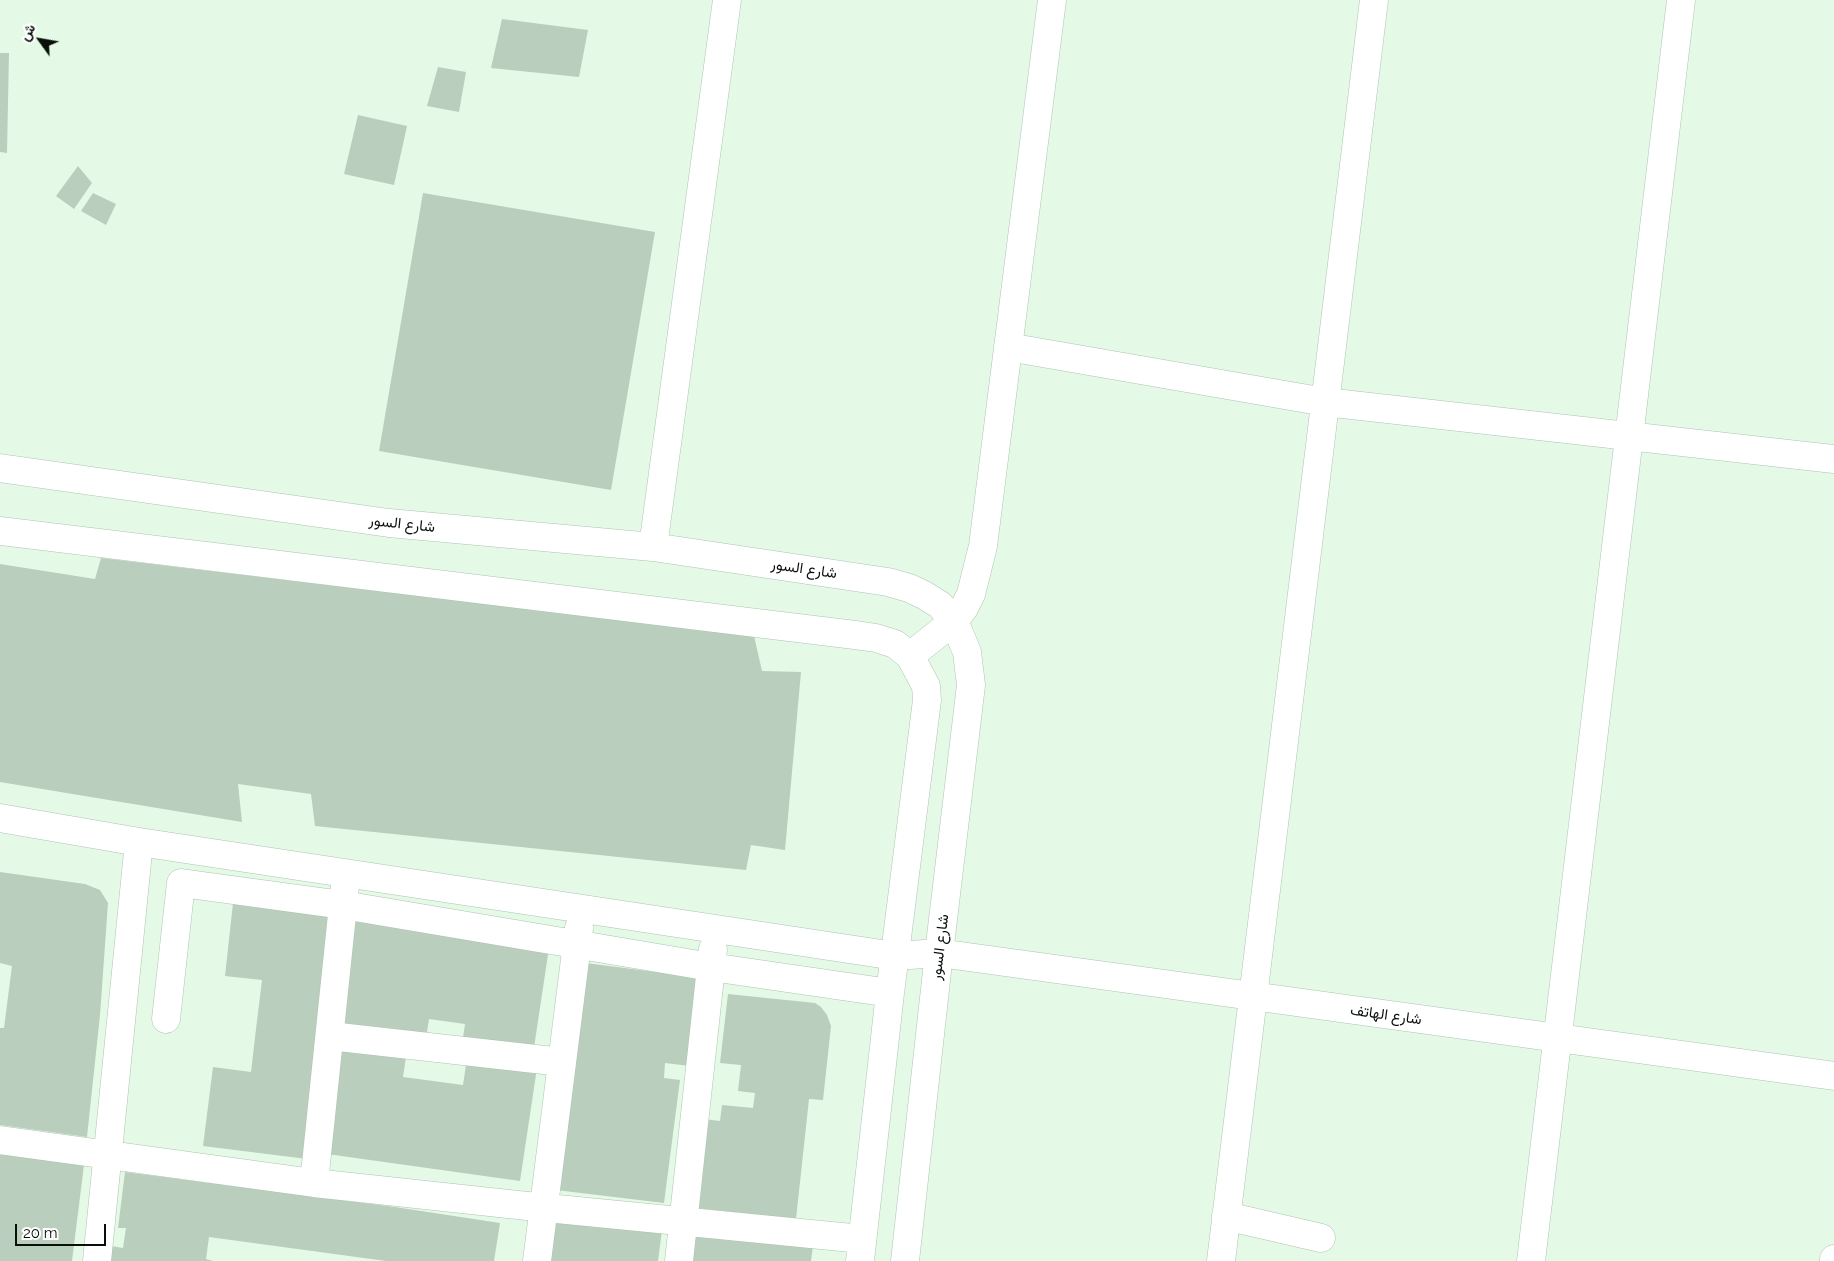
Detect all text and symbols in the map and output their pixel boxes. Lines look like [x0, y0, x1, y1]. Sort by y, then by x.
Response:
north arrow [15, 15, 65, 65]
text: ش [16, 21, 39, 43]
street label: شارع السور [368, 512, 436, 536]
street label: شارع السور [770, 555, 838, 583]
street label: شارع السور [927, 913, 953, 981]
street label: شارع الهاتف [1349, 1001, 1423, 1029]
scale bar [18, 1214, 109, 1246]
text: 20 m [23, 1224, 58, 1242]

